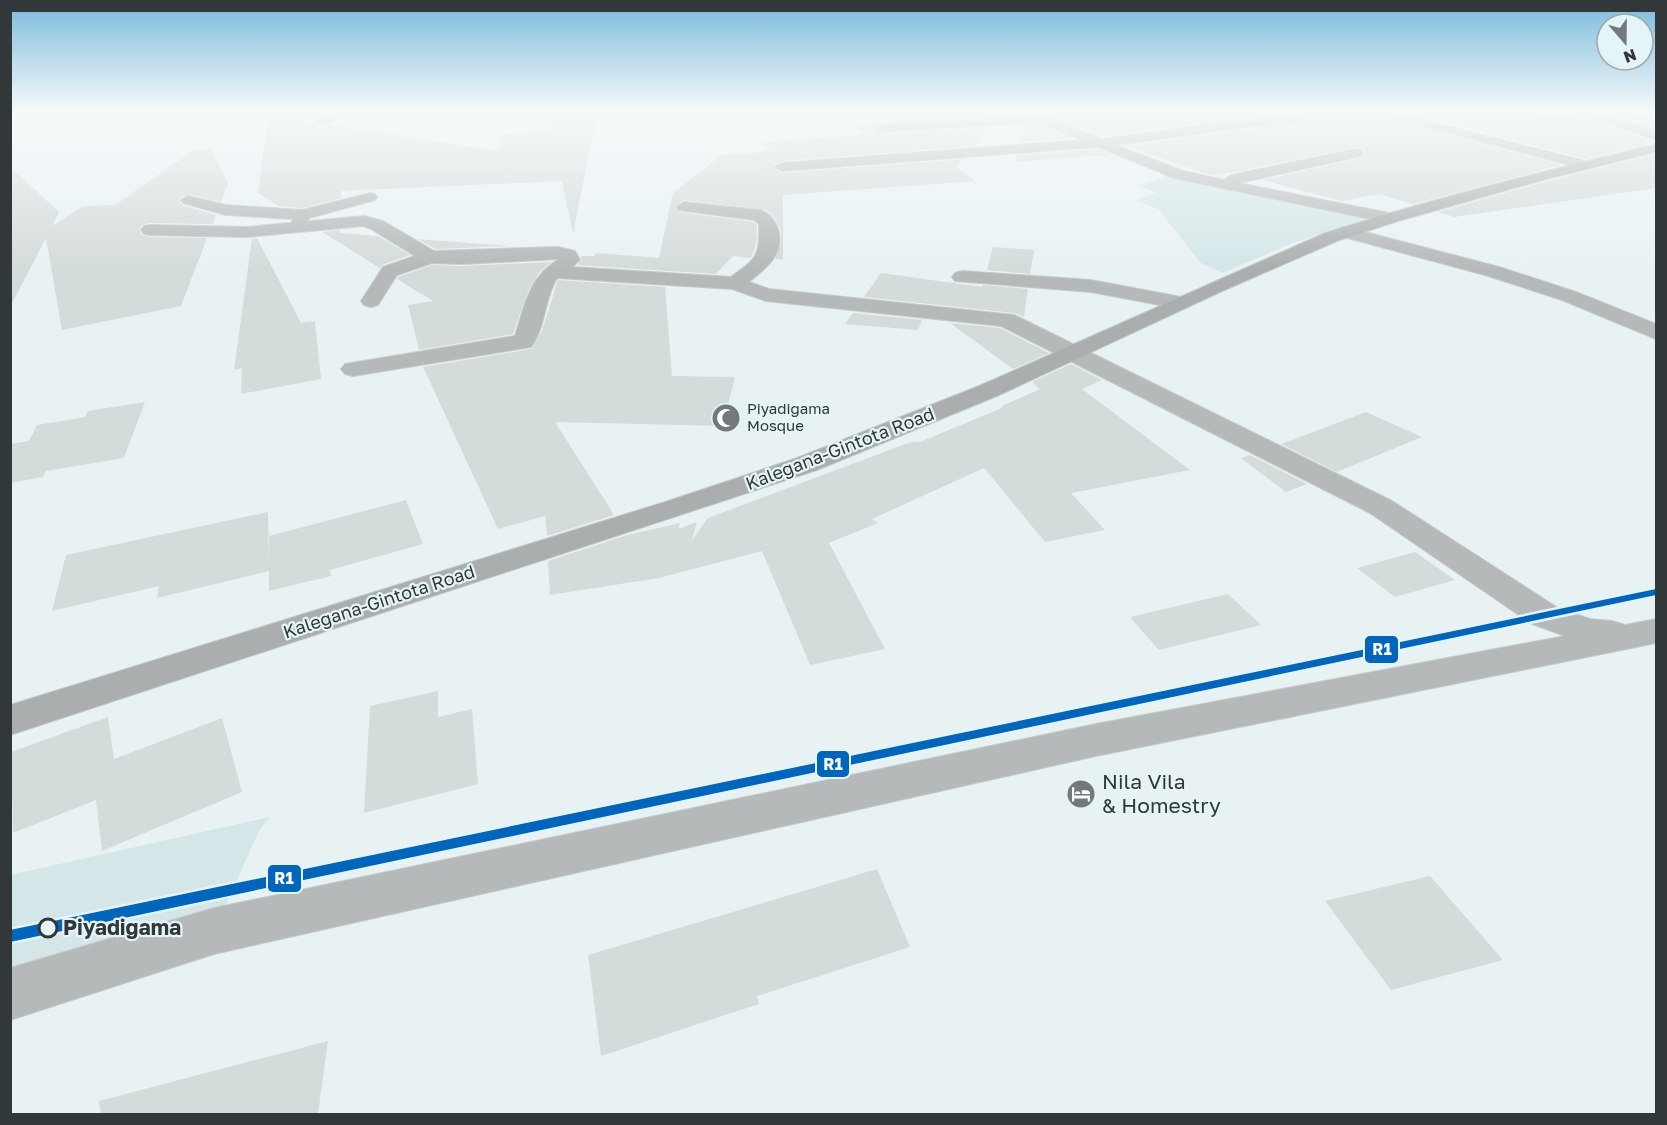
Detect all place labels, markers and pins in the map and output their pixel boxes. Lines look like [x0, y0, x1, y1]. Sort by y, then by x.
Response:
place label: Piyadigama Mosque [747, 399, 830, 434]
mosque icon: Piyadigama Mosque [710, 402, 742, 434]
place label: Nila Vila & Homestry [1102, 768, 1221, 818]
hotel icon: Nila Vila & Homestry [1065, 778, 1097, 810]
place label: Piyadigama [63, 914, 181, 940]
marker: Piyadigama [38, 918, 58, 938]

